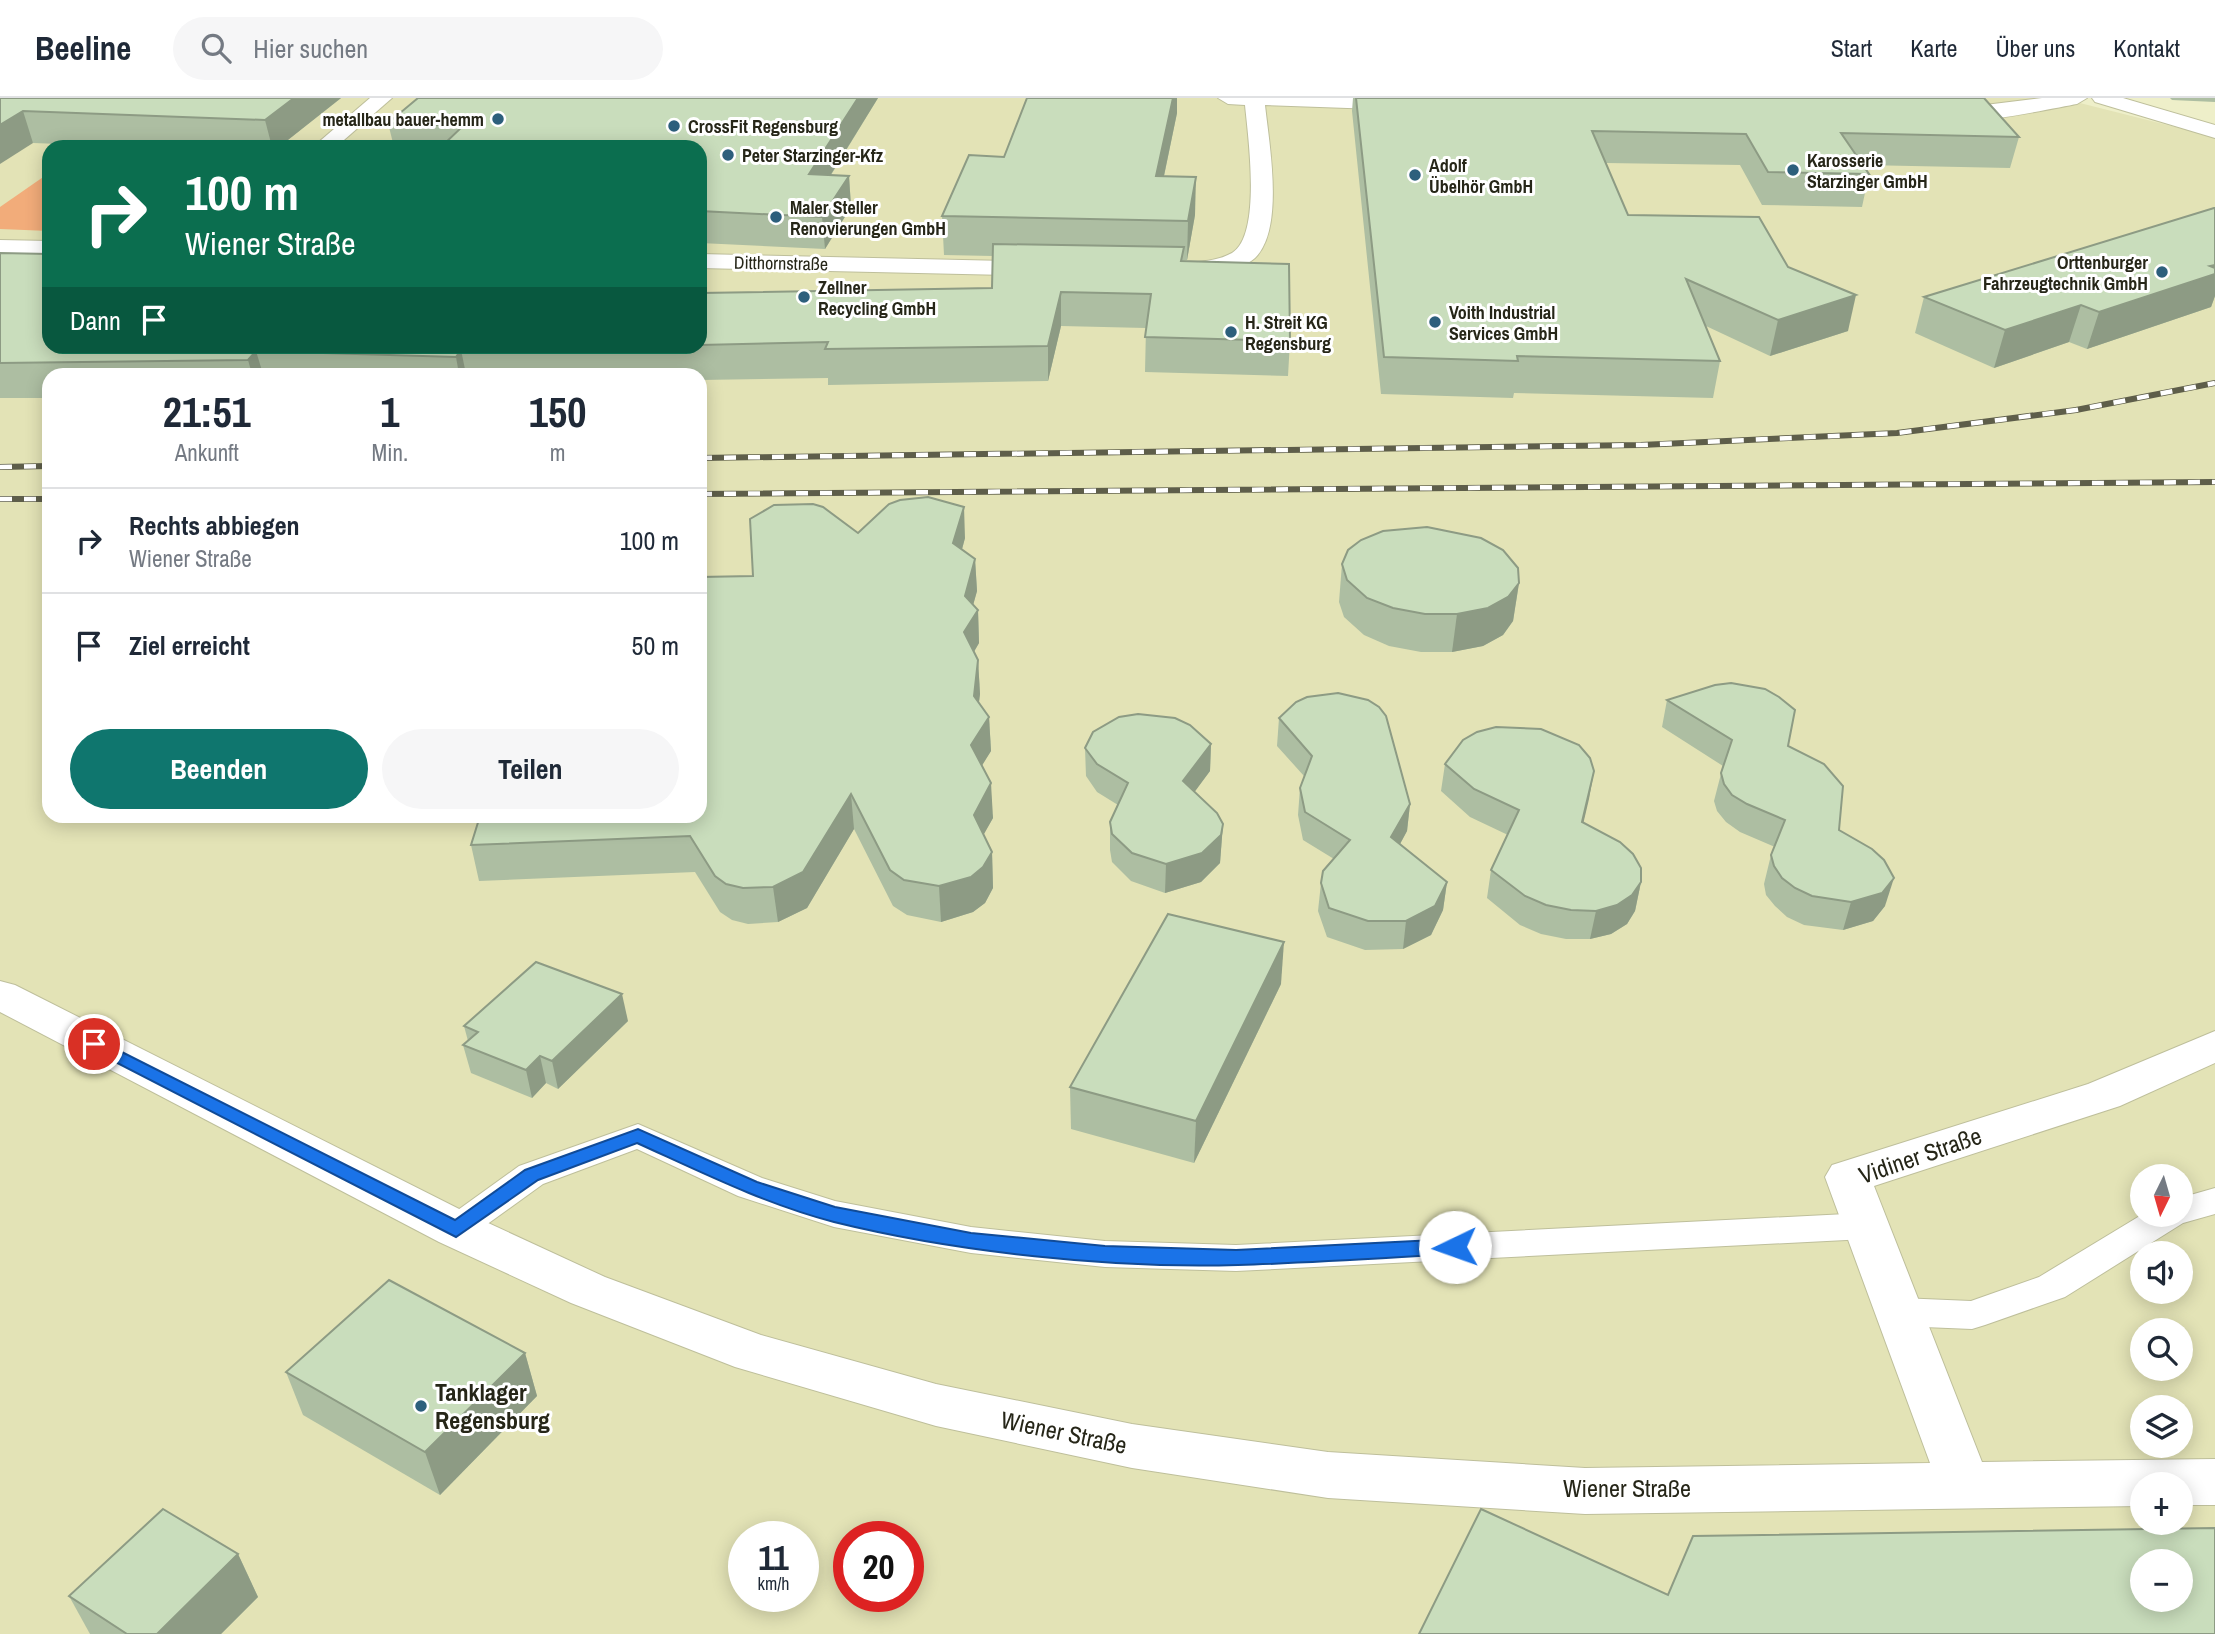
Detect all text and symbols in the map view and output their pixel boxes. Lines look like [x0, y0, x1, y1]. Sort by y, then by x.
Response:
search box [173, 17, 663, 80]
text: Beeline [35, 26, 131, 70]
icon: search [197, 29, 235, 67]
text: Hier suchen [253, 31, 368, 66]
text: Start [1831, 32, 1872, 64]
text: Karte [1910, 32, 1957, 64]
text: Über uns [1995, 32, 2075, 64]
text: Kontakt [2113, 32, 2180, 64]
place label: metallbau bauer-hemm [322, 107, 484, 132]
marker: metallbau bauer-hemm [490, 111, 506, 127]
place label: CrossFit Regensburg [688, 114, 838, 139]
marker: CrossFit Regensburg [666, 118, 682, 134]
place label: Peter Starzinger-Kfz [742, 143, 884, 168]
marker: Peter Starzinger-Kfz [720, 147, 736, 163]
place label: Karosserie Starzinger GmbH [1807, 148, 1928, 194]
place label: Adolf Übelhör GmbH [1429, 153, 1533, 199]
text: 100 m [185, 159, 299, 225]
marker: Karosserie Starzinger GmbH [1785, 162, 1801, 178]
marker: Adolf Übelhör GmbH [1407, 167, 1423, 183]
icon: right [70, 168, 161, 259]
place label: Maler Steller Renovierungen GmbH [790, 195, 946, 241]
marker: Maler Steller Renovierungen GmbH [768, 209, 784, 225]
text: Wiener Straße [185, 222, 356, 265]
street label: Ditthornstraße [734, 250, 828, 276]
place label: Orttenburger Fahrzeugtechnik GmbH [1983, 250, 2148, 296]
marker: Orttenburger Fahrzeugtechnik GmbH [2154, 264, 2170, 280]
place label: Zellner Recycling GmbH [818, 275, 936, 321]
marker: Zellner Recycling GmbH [796, 289, 812, 305]
place label: Voith Industrial Services GmbH [1449, 300, 1558, 346]
icon: arrive [135, 301, 173, 339]
text: Dann [70, 303, 121, 338]
place label: H. Streit KG Regensburg [1245, 310, 1331, 356]
marker: Voith Industrial Services GmbH [1427, 314, 1443, 330]
marker: H. Streit KG Regensburg [1223, 324, 1239, 340]
text: 21:51 [163, 384, 251, 440]
text: 1 [380, 384, 399, 440]
text: 150 [529, 384, 586, 440]
text: Ankunft [175, 437, 239, 468]
text: Min. [371, 437, 408, 468]
text: m [550, 437, 565, 468]
text: Rechts abbiegen [129, 508, 300, 543]
icon: right [70, 522, 108, 560]
text: 100 m [620, 523, 679, 558]
text: Wiener Straße [129, 543, 252, 574]
icon: arrive [70, 627, 108, 665]
text: Ziel erreicht [129, 628, 250, 663]
text: 50 m [632, 628, 679, 663]
button: Beenden [70, 729, 368, 809]
button: Teilen [382, 729, 679, 809]
pin [64, 1014, 124, 1074]
icon: arrive [75, 1025, 113, 1063]
street label: Vidiner Straße [1854, 1119, 1986, 1191]
north arrow [2130, 1164, 2193, 1227]
map controls [2130, 1164, 2193, 1612]
position arrow [1418, 1210, 1492, 1284]
button: sound [2130, 1241, 2193, 1304]
button: search [2130, 1318, 2193, 1381]
place label: Tanklager Regensburg [435, 1376, 550, 1436]
button: layers [2130, 1395, 2193, 1458]
marker: Tanklager Regensburg [413, 1398, 429, 1414]
street label: Wiener Straße [998, 1403, 1130, 1461]
street label: Wiener Straße [1563, 1472, 1691, 1504]
button: + [2130, 1472, 2193, 1535]
speed limit sign: 20 [833, 1521, 924, 1612]
text: 11 [758, 1534, 789, 1581]
button: − [2130, 1549, 2193, 1612]
text: km/h [758, 1571, 790, 1596]

